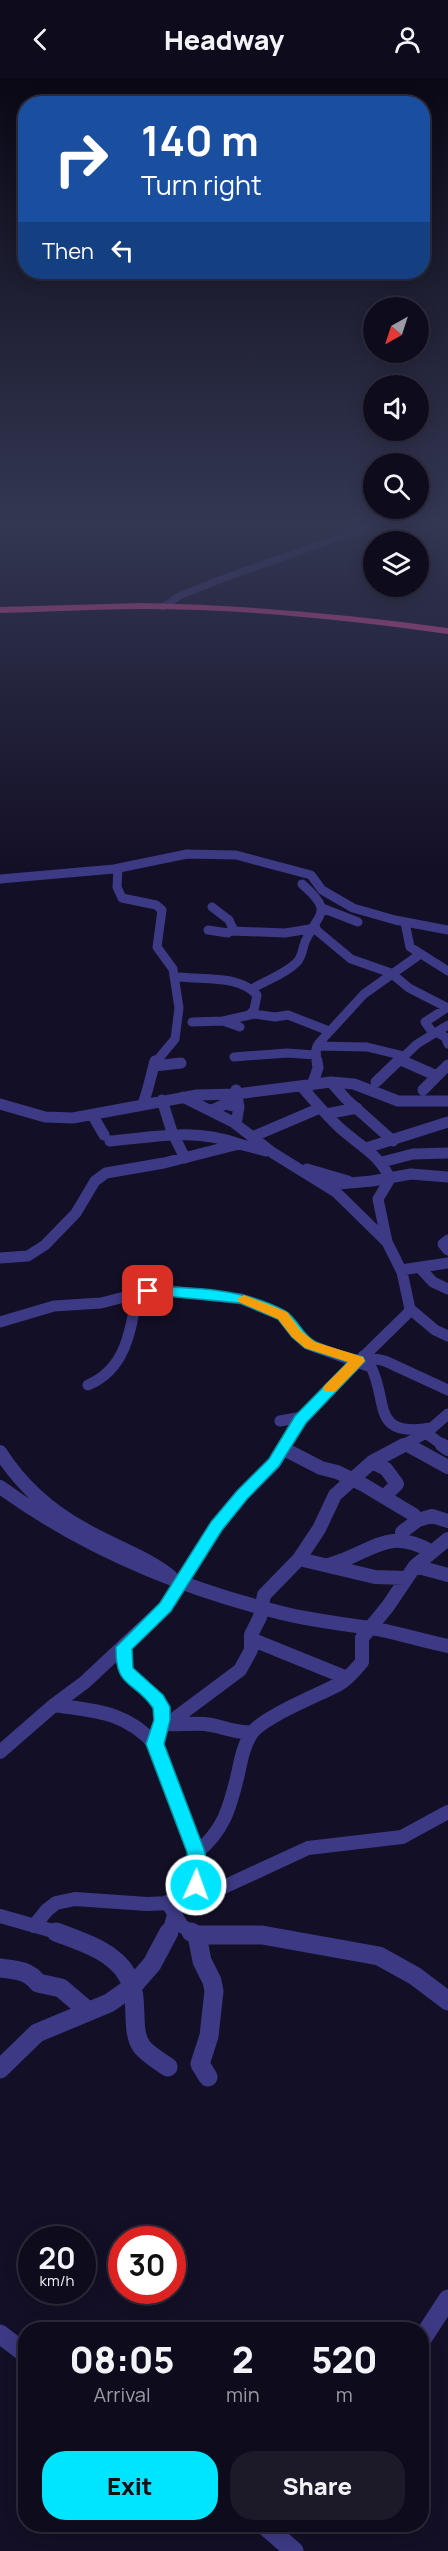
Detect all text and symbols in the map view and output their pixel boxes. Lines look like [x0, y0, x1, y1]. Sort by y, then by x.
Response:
text: Headway [164, 21, 284, 58]
icon: back [24, 23, 57, 56]
icon: person [391, 23, 424, 56]
text: 140 m [141, 111, 259, 169]
icon: right [42, 120, 120, 198]
text: Turn right [141, 166, 262, 203]
icon: left [106, 234, 139, 267]
text: Then [42, 236, 94, 266]
north arrow [363, 297, 429, 363]
map controls [363, 297, 429, 597]
button: sound [363, 375, 429, 441]
button: search [363, 453, 429, 519]
button: layers [363, 531, 429, 597]
pin [122, 1265, 173, 1316]
icon: arrive [131, 1274, 164, 1307]
position arrow [164, 1853, 228, 1917]
speed limit sign: 30 [108, 2226, 186, 2304]
text: 20 [38, 2237, 76, 2278]
text: km/h [40, 2270, 74, 2291]
text: 08:05 [70, 2335, 175, 2384]
text: 2 [232, 2335, 254, 2384]
text: 520 [311, 2335, 377, 2384]
text: Arrival [93, 2381, 151, 2408]
text: min [226, 2381, 260, 2408]
text: m [336, 2381, 353, 2408]
button: Exit [42, 2451, 218, 2520]
button: Share [230, 2451, 405, 2520]

